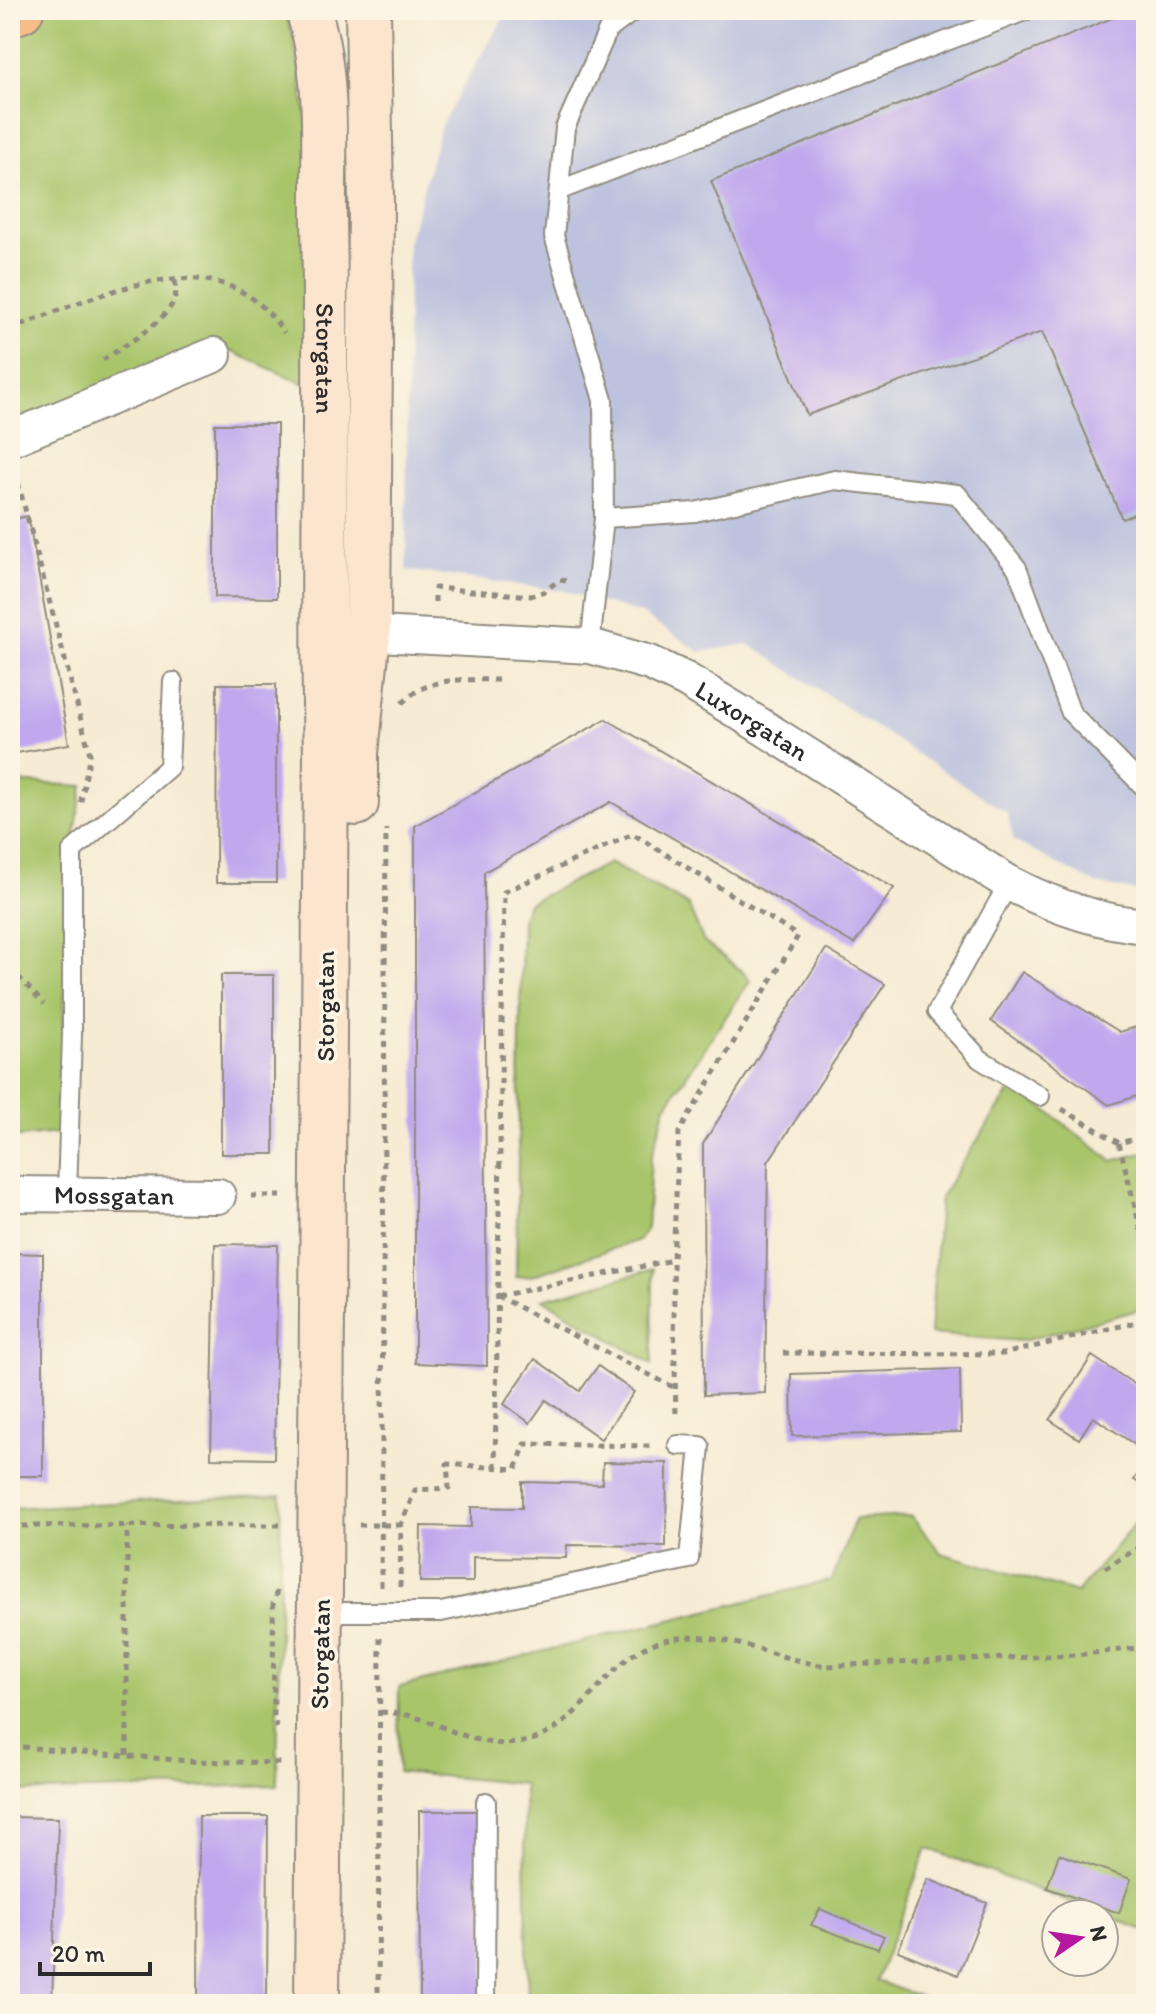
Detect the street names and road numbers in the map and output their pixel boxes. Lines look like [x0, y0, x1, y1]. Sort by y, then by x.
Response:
street label: Storgatan [309, 303, 341, 414]
street label: Luxorgatan [690, 673, 814, 768]
street label: Storgatan [309, 950, 341, 1061]
street label: Mossgatan [54, 1178, 174, 1212]
street label: Storgatan [303, 1598, 337, 1710]

